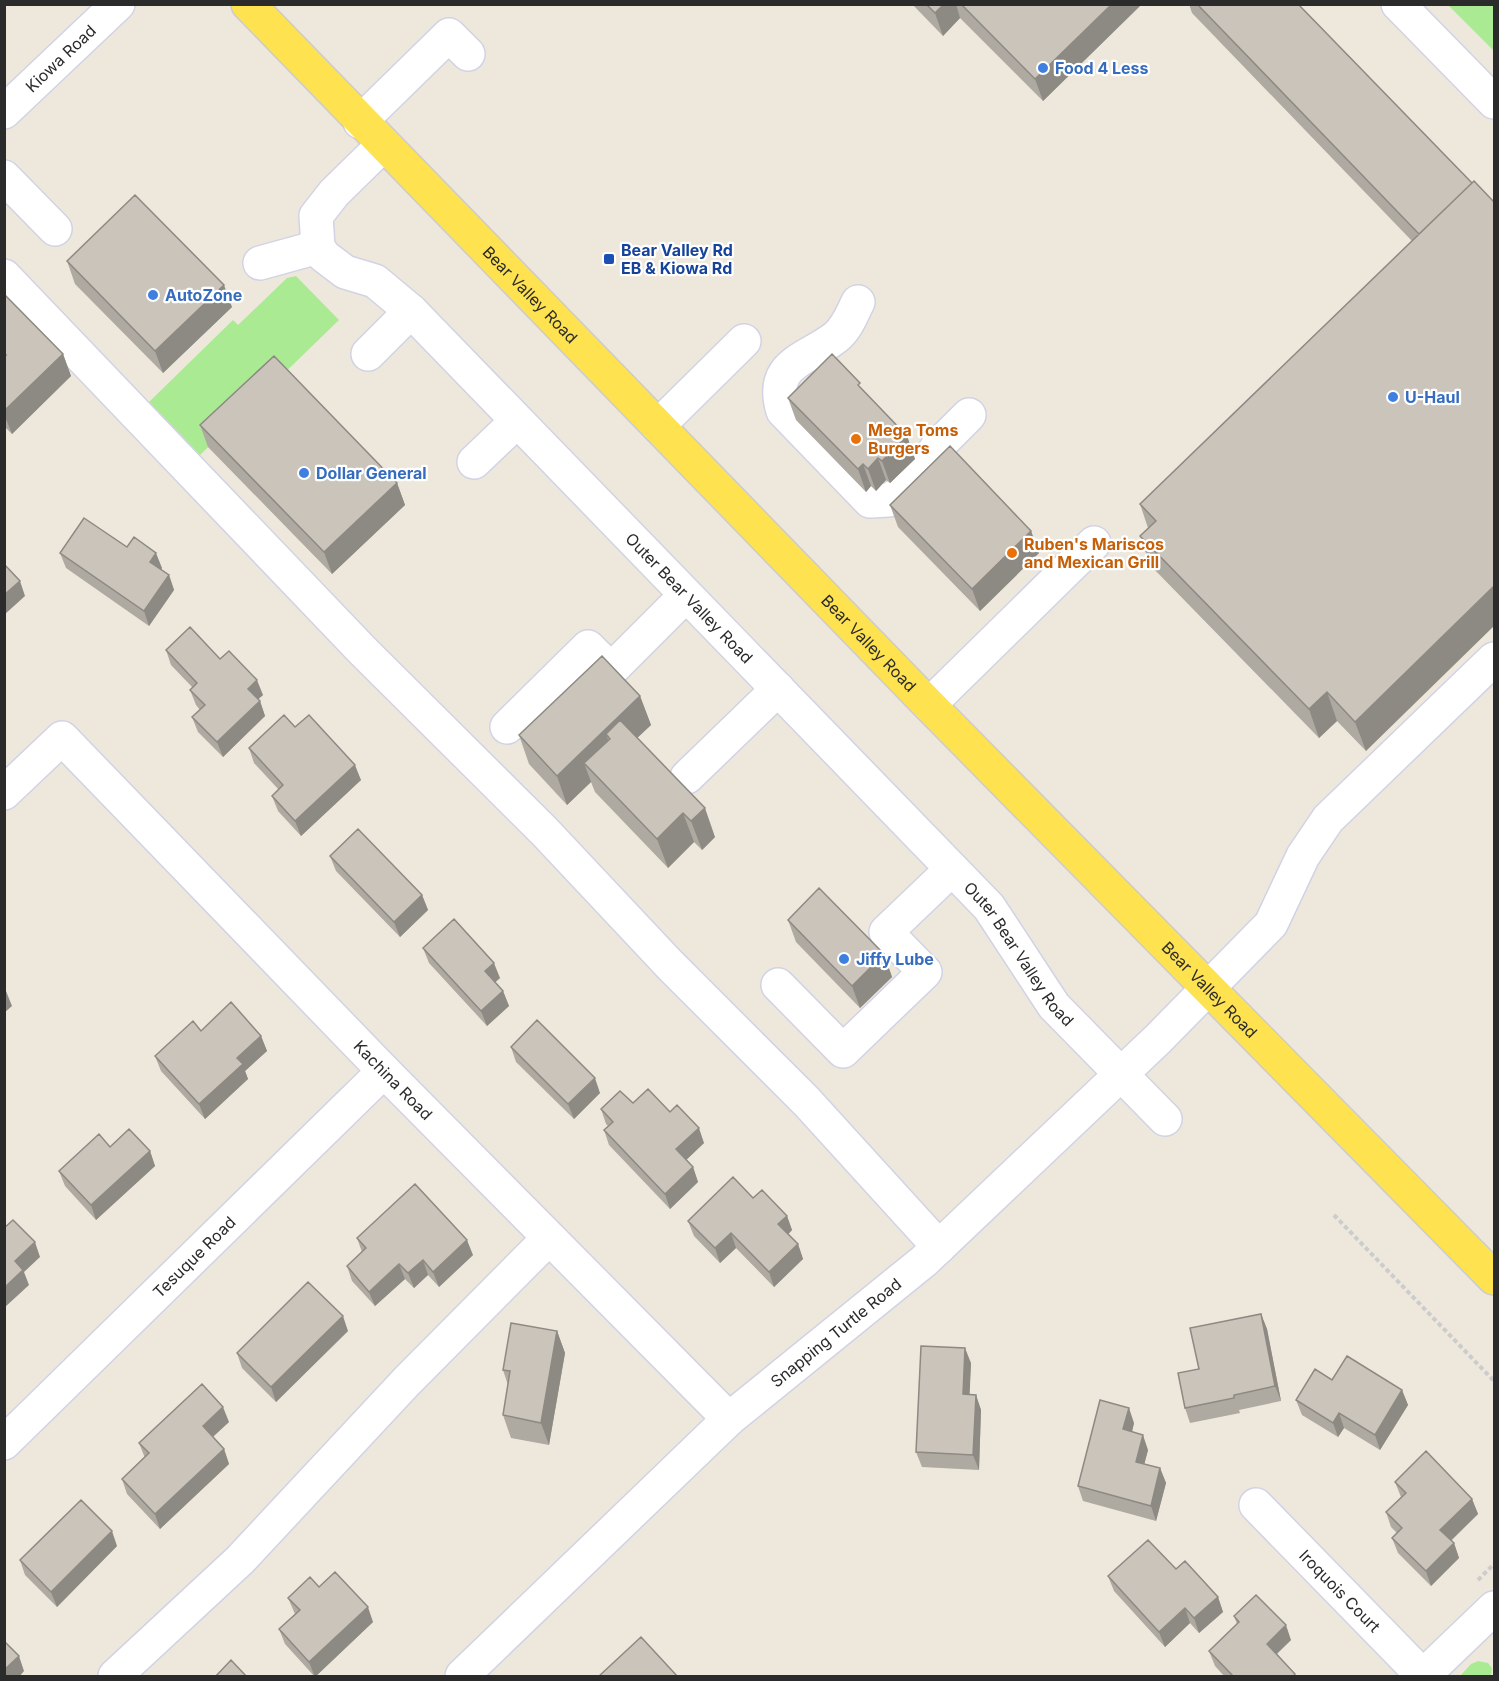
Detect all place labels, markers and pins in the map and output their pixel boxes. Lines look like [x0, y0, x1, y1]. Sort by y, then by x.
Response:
place label: Food 4 Less [1055, 58, 1149, 78]
marker: Food 4 Less [1036, 61, 1050, 75]
place label: Bear Valley Rd EB & Kiowa Rd [621, 240, 733, 278]
marker: Bear Valley Rd EB & Kiowa Rd [602, 252, 616, 266]
place label: AutoZone [165, 285, 242, 305]
marker: AutoZone [146, 288, 160, 302]
place label: U-Haul [1405, 387, 1460, 407]
marker: U-Haul [1386, 390, 1400, 404]
place label: Mega Toms Burgers [868, 420, 958, 458]
marker: Mega Toms Burgers [849, 432, 863, 446]
place label: Dollar General [316, 463, 427, 483]
marker: Dollar General [297, 466, 311, 480]
place label: Ruben's Mariscos and Mexican Grill [1024, 534, 1164, 572]
marker: Ruben's Mariscos and Mexican Grill [1005, 546, 1019, 560]
place label: Jiffy Lube [856, 949, 934, 969]
marker: Jiffy Lube [837, 952, 851, 966]

